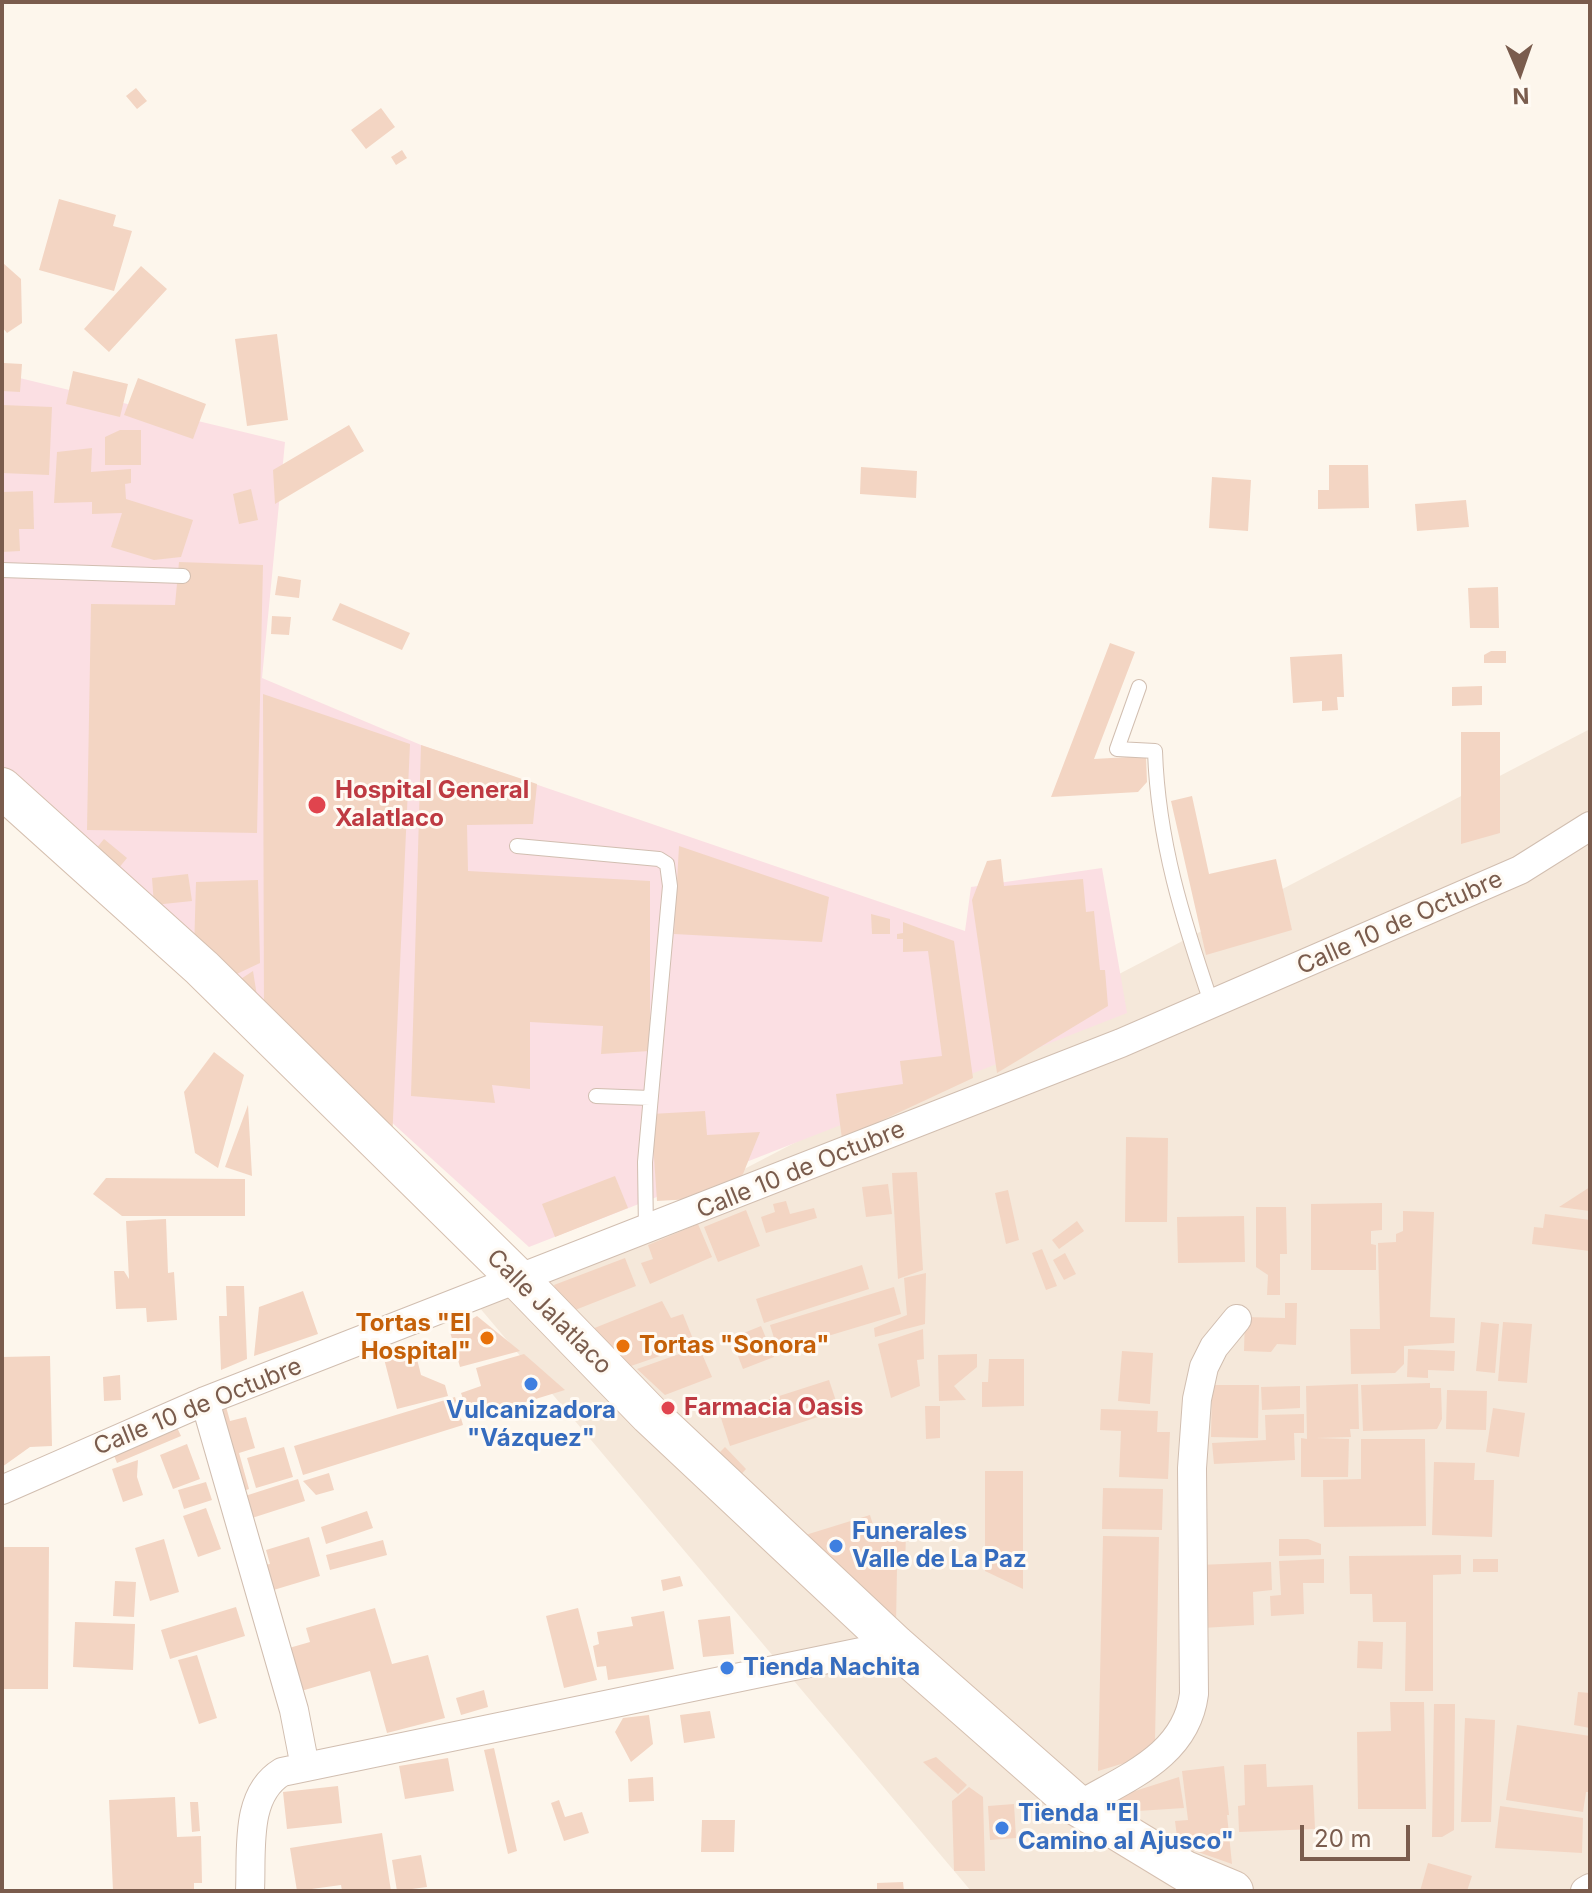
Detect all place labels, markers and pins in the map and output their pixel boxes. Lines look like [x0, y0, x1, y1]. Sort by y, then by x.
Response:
place label: Hospital General Xalatlaco [335, 777, 529, 833]
marker: Hospital General Xalatlaco [306, 794, 328, 816]
place label: Tortas "El Hospital" [356, 1310, 471, 1366]
marker: Tortas "El Hospital" [478, 1329, 496, 1347]
place label: Tortas "Sonora" [639, 1332, 830, 1360]
marker: Tortas "Sonora" [614, 1337, 632, 1355]
marker: Vulcanizadora "Vázquez" [522, 1375, 540, 1393]
place label: Farmacia Oasis [684, 1394, 863, 1422]
place label: Vulcanizadora "Vázquez" [446, 1397, 616, 1453]
marker: Farmacia Oasis [659, 1399, 677, 1417]
place label: Funerales Valle de La Paz [852, 1518, 1027, 1574]
marker: Funerales Valle de La Paz [827, 1537, 845, 1555]
place label: Tienda Nachita [743, 1654, 920, 1682]
marker: Tienda Nachita [718, 1659, 736, 1677]
place label: Tienda "El Camino al Ajusco" [1018, 1800, 1234, 1856]
marker: Tienda "El Camino al Ajusco" [993, 1819, 1011, 1837]

